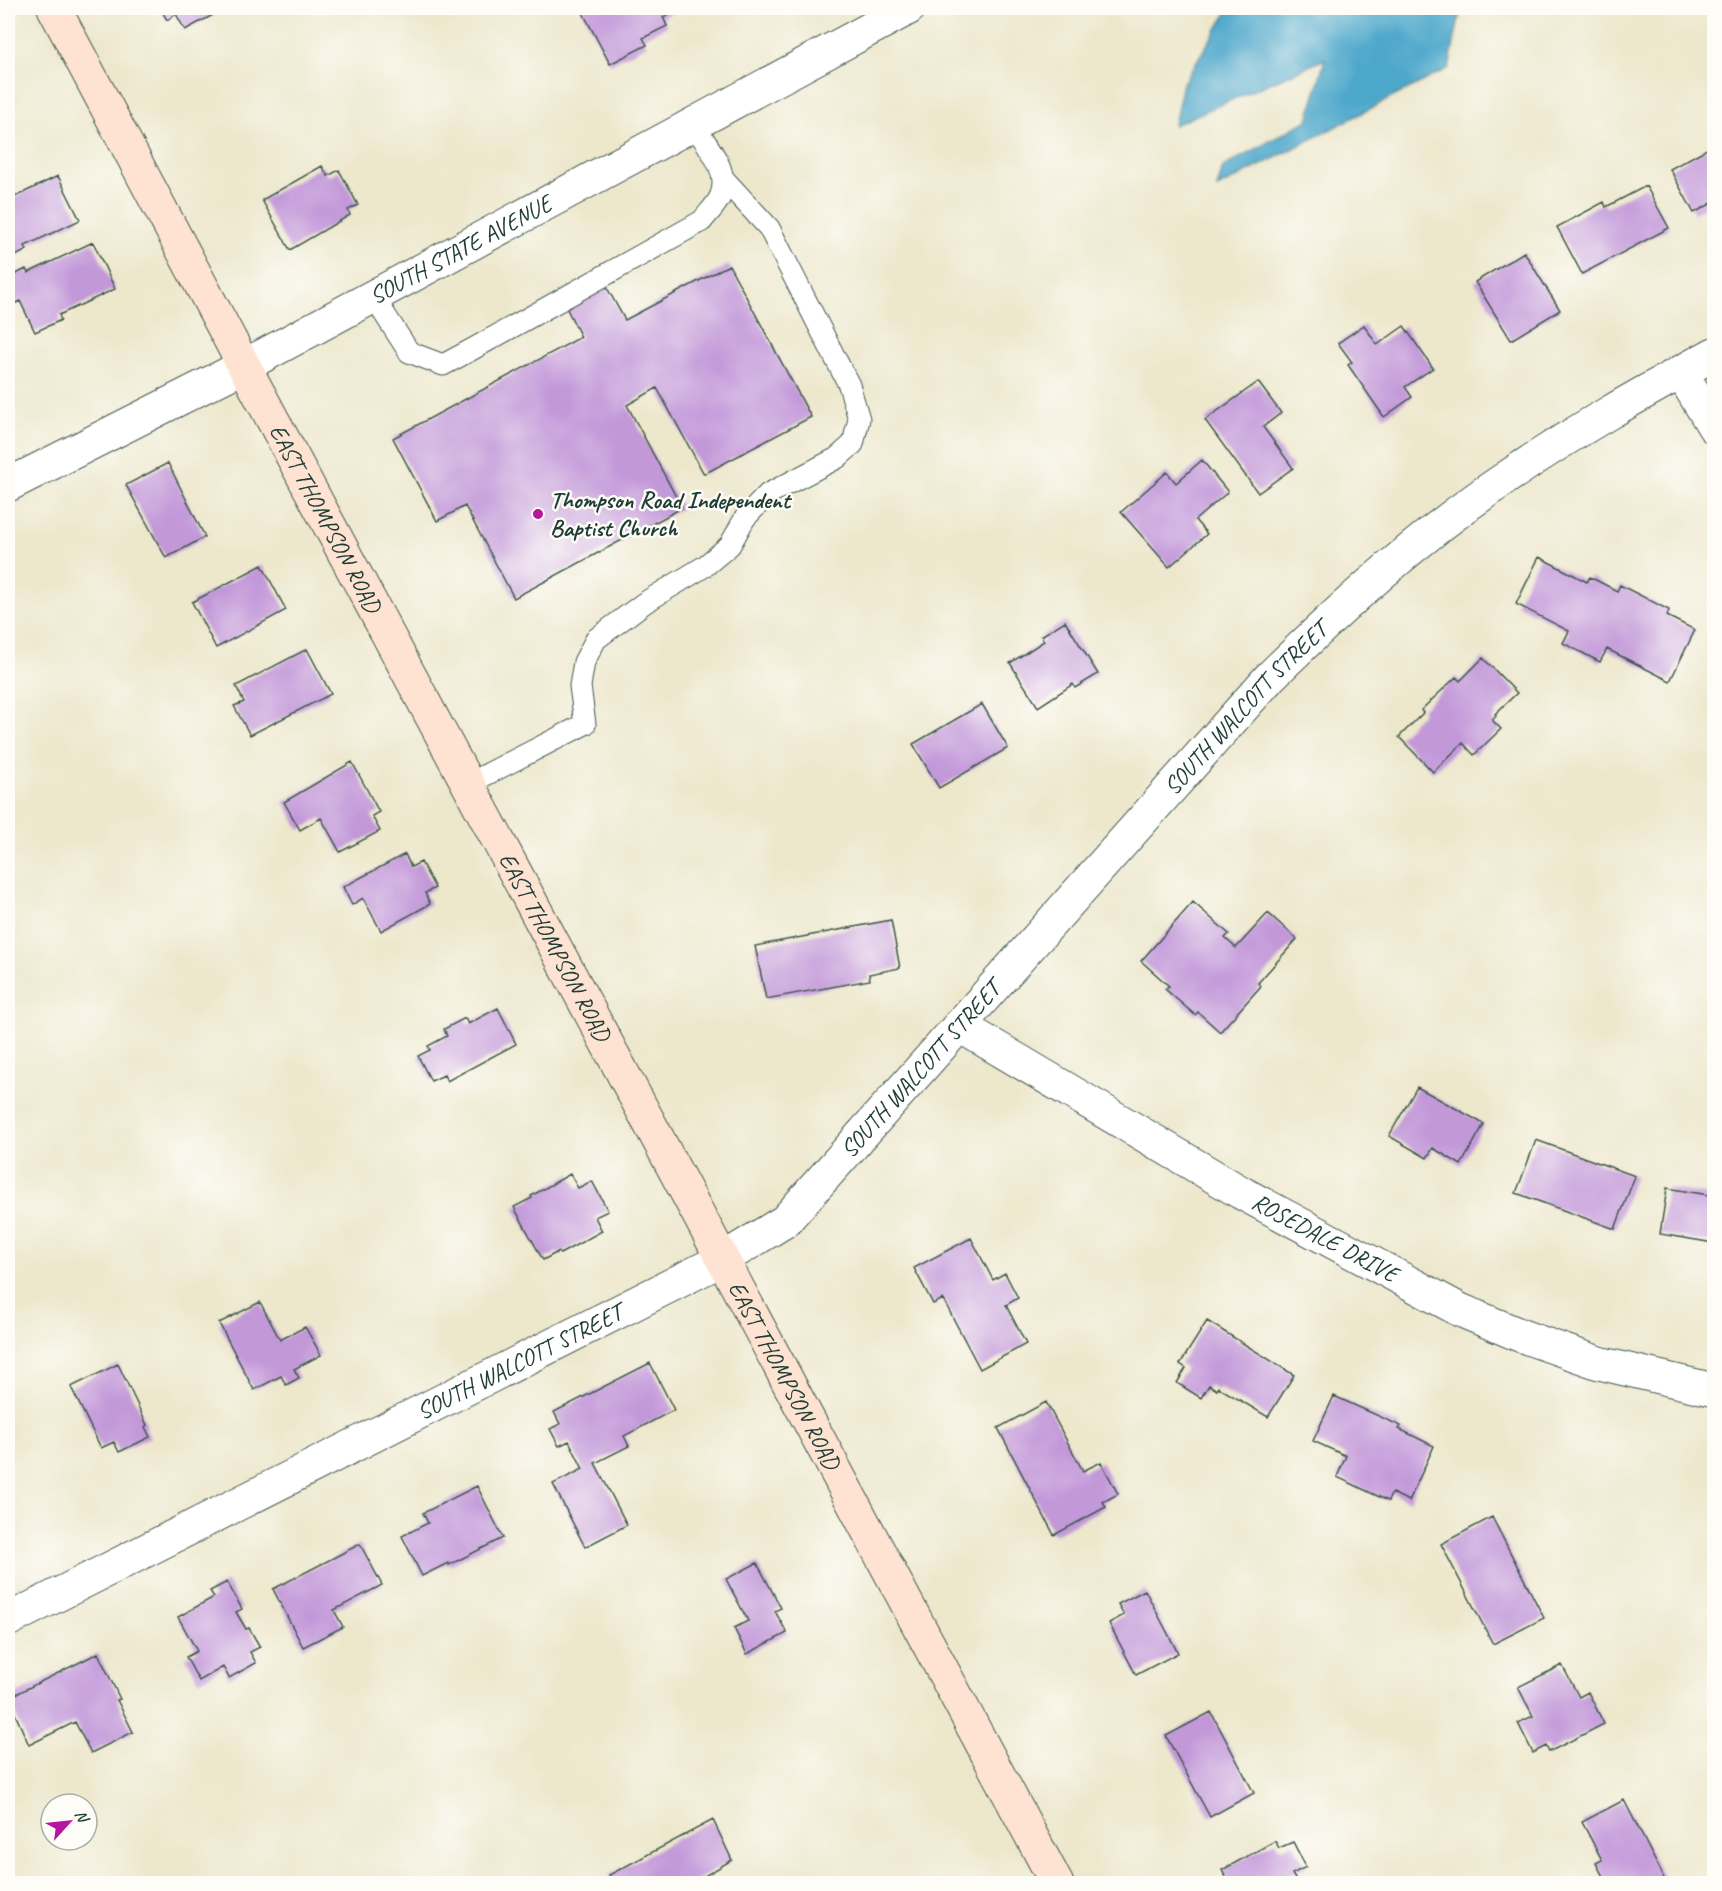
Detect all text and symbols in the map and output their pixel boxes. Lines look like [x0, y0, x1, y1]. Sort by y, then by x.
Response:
street label: SOUTH STATE AVENUE [364, 187, 559, 311]
street label: EAST THOMPSON ROAD [263, 419, 389, 619]
place label: Thompson Road Independent Baptist Church [550, 485, 793, 543]
marker: Thompson Road Independent Baptist Church [531, 507, 545, 521]
street label: SOUTH WALCOTT STREET [1157, 611, 1338, 801]
street label: EAST THOMPSON ROAD [492, 847, 619, 1048]
street label: SOUTH WALCOTT STREET [834, 970, 1011, 1164]
street label: ROSEDALE DRIVE [1247, 1186, 1406, 1290]
street label: EAST THOMPSON ROAD [722, 1276, 848, 1476]
street label: SOUTH WALCOTT STREET [412, 1295, 633, 1426]
north arrow [39, 1792, 99, 1852]
text: N [70, 1807, 94, 1827]

